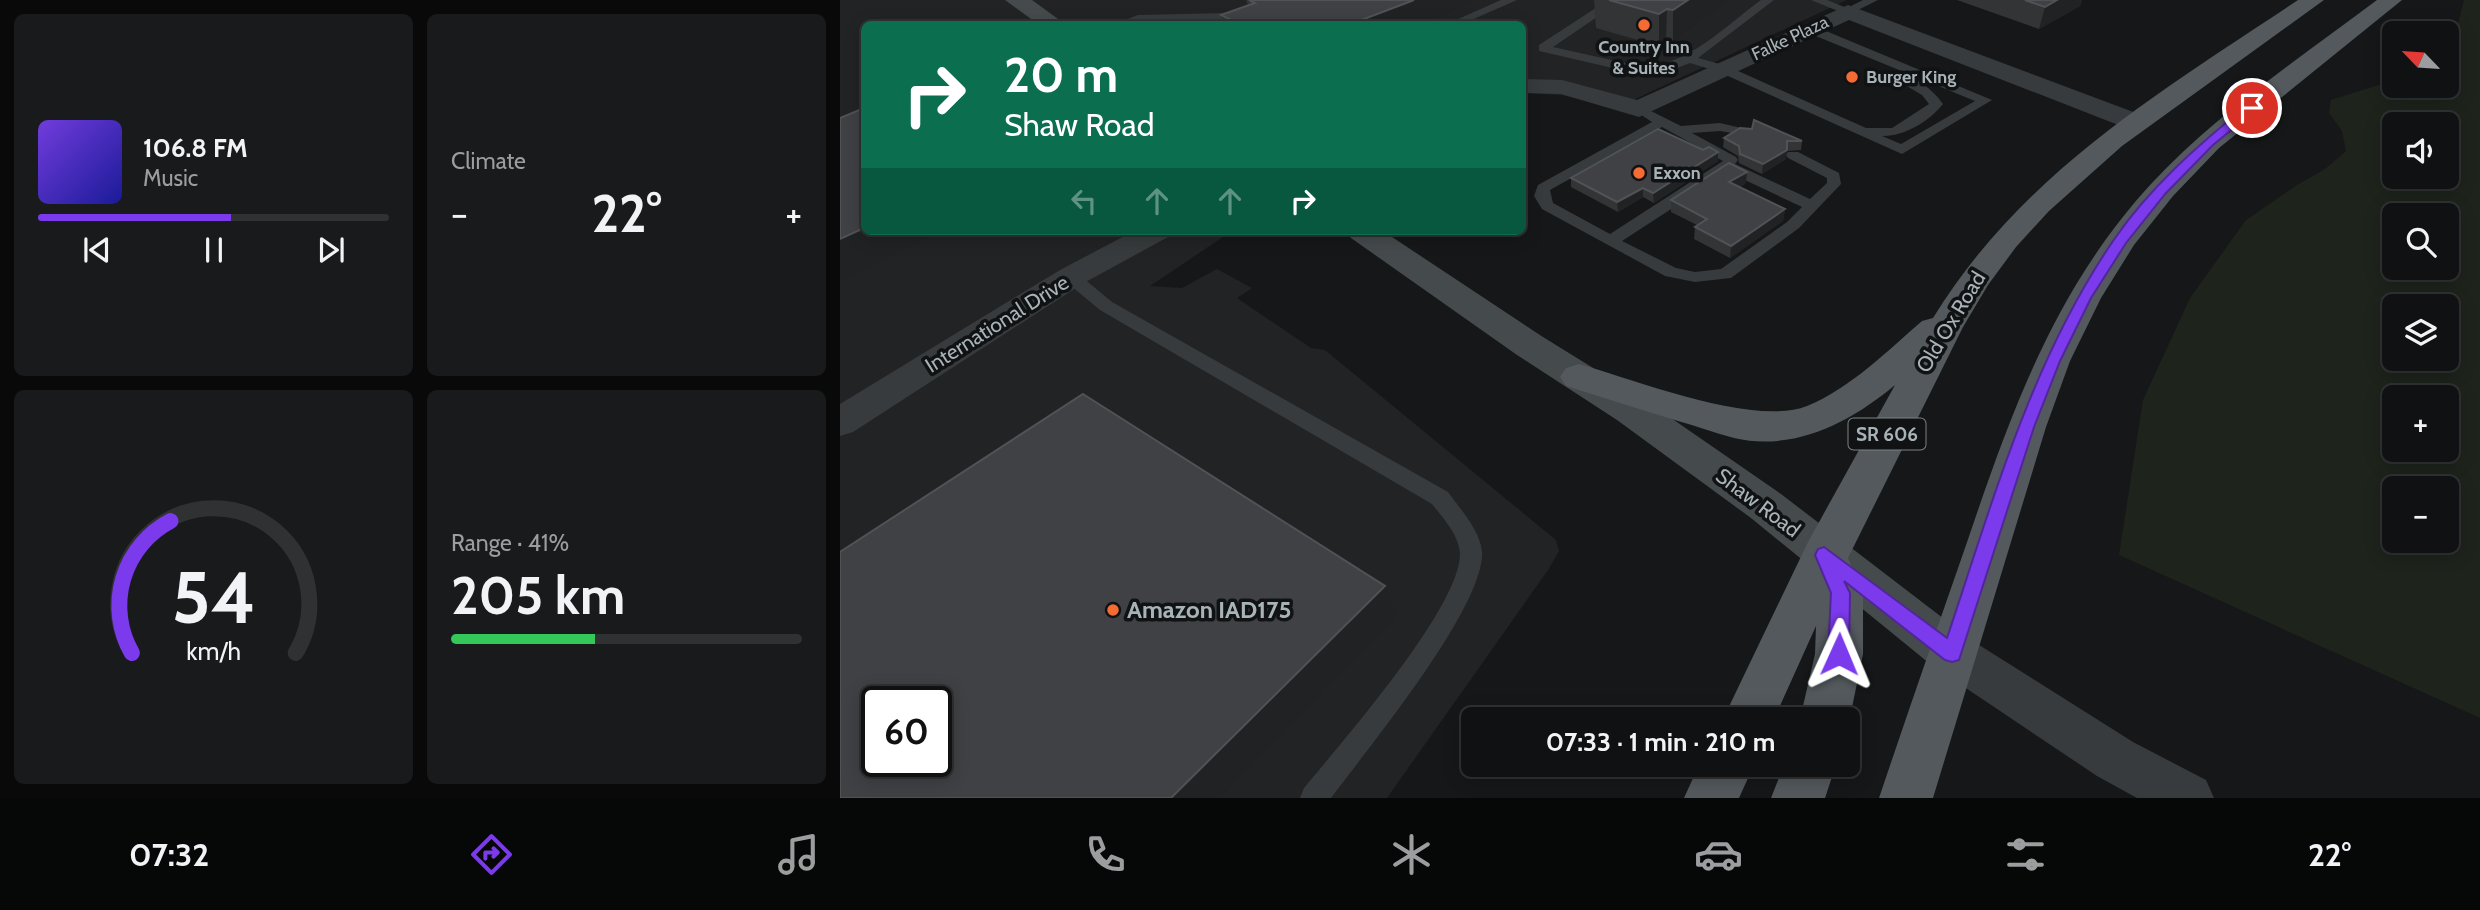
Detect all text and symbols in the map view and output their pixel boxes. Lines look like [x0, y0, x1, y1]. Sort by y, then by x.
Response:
street label: Falke Plaza [1748, 10, 1832, 65]
marker: Country Inn & Suites [1636, 17, 1652, 33]
north arrow [2382, 21, 2459, 98]
map controls [2382, 21, 2459, 553]
place label: Country Inn & Suites [1598, 36, 1690, 79]
text: 20 m [1004, 45, 1118, 104]
icon: right [889, 49, 980, 140]
place label: Burger King [1866, 66, 1956, 88]
marker: Burger King [1844, 69, 1860, 85]
pin [2222, 78, 2282, 138]
icon: arrive [2233, 89, 2271, 127]
text: Shaw Road [1004, 105, 1155, 144]
button: sound [2382, 112, 2459, 189]
text: 106.8 FM [143, 132, 248, 164]
text: Climate [451, 147, 526, 175]
place label: Exxon [1653, 162, 1701, 184]
text: Music [143, 164, 198, 192]
marker: Exxon [1631, 165, 1647, 181]
text: 22° [591, 182, 662, 245]
icon: left [1065, 182, 1103, 220]
icon: ahead [1138, 182, 1176, 220]
icon: ahead [1211, 182, 1249, 220]
icon: right [1284, 182, 1322, 220]
text: − [451, 190, 468, 237]
text: + [785, 190, 802, 237]
button: search [2382, 203, 2459, 280]
icon: previous [78, 231, 116, 269]
icon: pause [195, 231, 233, 269]
icon: next [312, 231, 350, 269]
street label: Old Ox Road [1911, 267, 1991, 377]
street label: International Drive [920, 269, 1073, 378]
button: layers [2382, 294, 2459, 371]
button: + [2382, 385, 2459, 462]
road number: SR 606 [1849, 418, 1926, 449]
street label: Shaw Road [1711, 463, 1805, 542]
button: − [2382, 476, 2459, 553]
text: Range · 41% [451, 529, 569, 557]
text: 54 [171, 553, 256, 641]
text: 205 km [451, 564, 625, 627]
place label: Amazon IAD175 [1127, 595, 1291, 624]
marker: Amazon IAD175 [1105, 602, 1121, 618]
position arrow [1802, 617, 1876, 691]
text: km/h [186, 636, 241, 666]
speed limit sign: 60 [861, 686, 952, 777]
text: 07:33 · 1 min · 210 m [1546, 726, 1775, 758]
icon: directions [467, 830, 516, 879]
icon: music [774, 830, 823, 879]
icon: phone [1081, 830, 1130, 879]
icon: climate [1387, 830, 1436, 879]
icon: car [1694, 830, 1743, 879]
icon: filters [2001, 830, 2050, 879]
text: 07:32 [129, 835, 209, 874]
text: 22° [2308, 835, 2351, 874]

